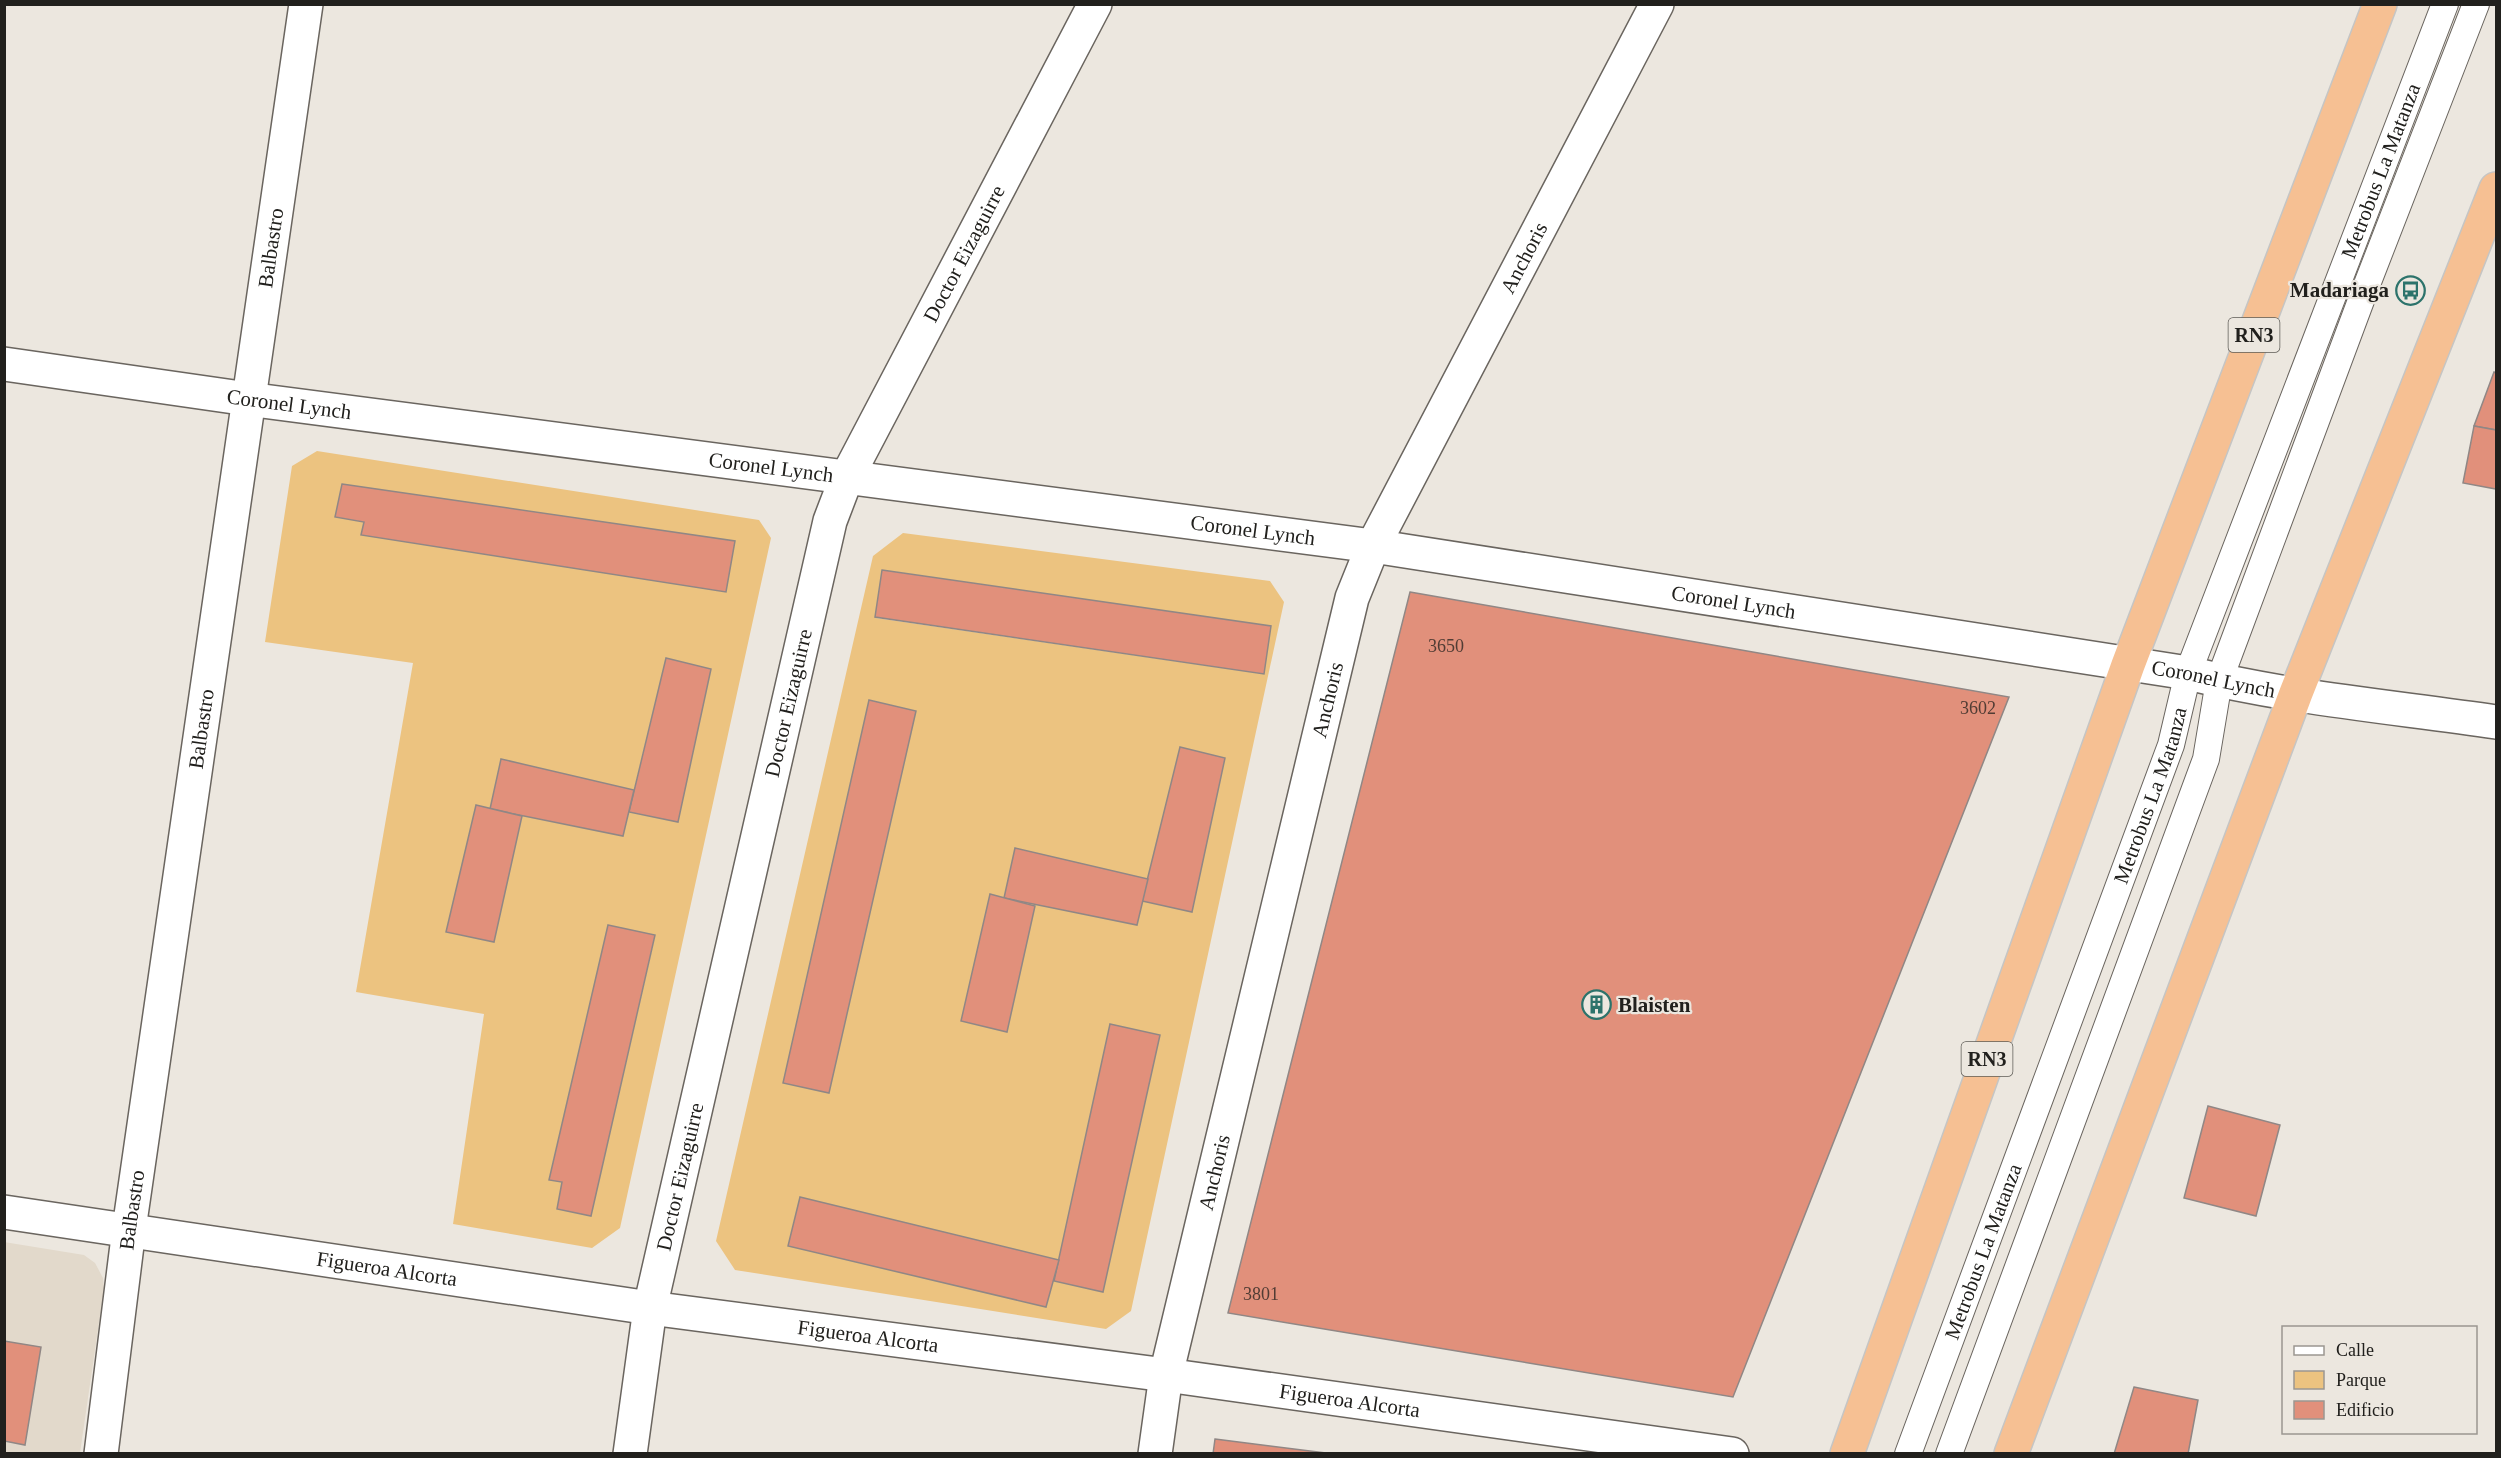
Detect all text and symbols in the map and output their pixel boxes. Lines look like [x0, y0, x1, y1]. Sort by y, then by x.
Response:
street label: Metrobus La Matanza [2336, 79, 2426, 262]
street label: Doctor Eizaguirre [918, 181, 1010, 326]
street label: Balbastro [253, 206, 288, 289]
street label: Anchoris [1495, 218, 1552, 298]
bus stop icon: Madariaga [2394, 274, 2426, 306]
place label: Madariaga [2290, 278, 2389, 302]
road number: RN3 [2228, 318, 2280, 352]
street label: Coronel Lynch [225, 384, 353, 424]
street label: Coronel Lynch [707, 447, 835, 487]
street label: Coronel Lynch [1189, 510, 1317, 550]
street label: Coronel Lynch [1670, 581, 1798, 624]
street label: Doctor Eizaguirre [760, 627, 817, 779]
house number: 3650 [1428, 636, 1464, 656]
street label: Coronel Lynch [2150, 656, 2278, 703]
street label: Anchoris [1307, 660, 1348, 740]
street label: Balbastro [184, 687, 219, 771]
house number: 3602 [1960, 698, 1996, 718]
street label: Metrobus La Matanza [2109, 704, 2192, 887]
building icon: Blaisten [1581, 989, 1613, 1021]
place label: Blaisten [1618, 993, 1691, 1017]
road number: RN3 [1962, 1042, 2012, 1076]
street label: Doctor Eizaguirre [651, 1100, 709, 1253]
street label: Anchoris [1194, 1132, 1235, 1213]
street label: Metrobus La Matanza [1940, 1160, 2027, 1343]
street label: Balbastro [114, 1168, 149, 1251]
street label: Figueroa Alcorta [315, 1247, 459, 1291]
house number: 3801 [1243, 1284, 1279, 1304]
street label: Figueroa Alcorta [796, 1315, 941, 1357]
legend [2282, 1326, 2477, 1434]
text: Calle [2336, 1340, 2374, 1360]
text: Parque [2336, 1370, 2386, 1390]
street label: Figueroa Alcorta [1278, 1379, 1422, 1422]
text: Edificio [2336, 1400, 2394, 1420]

